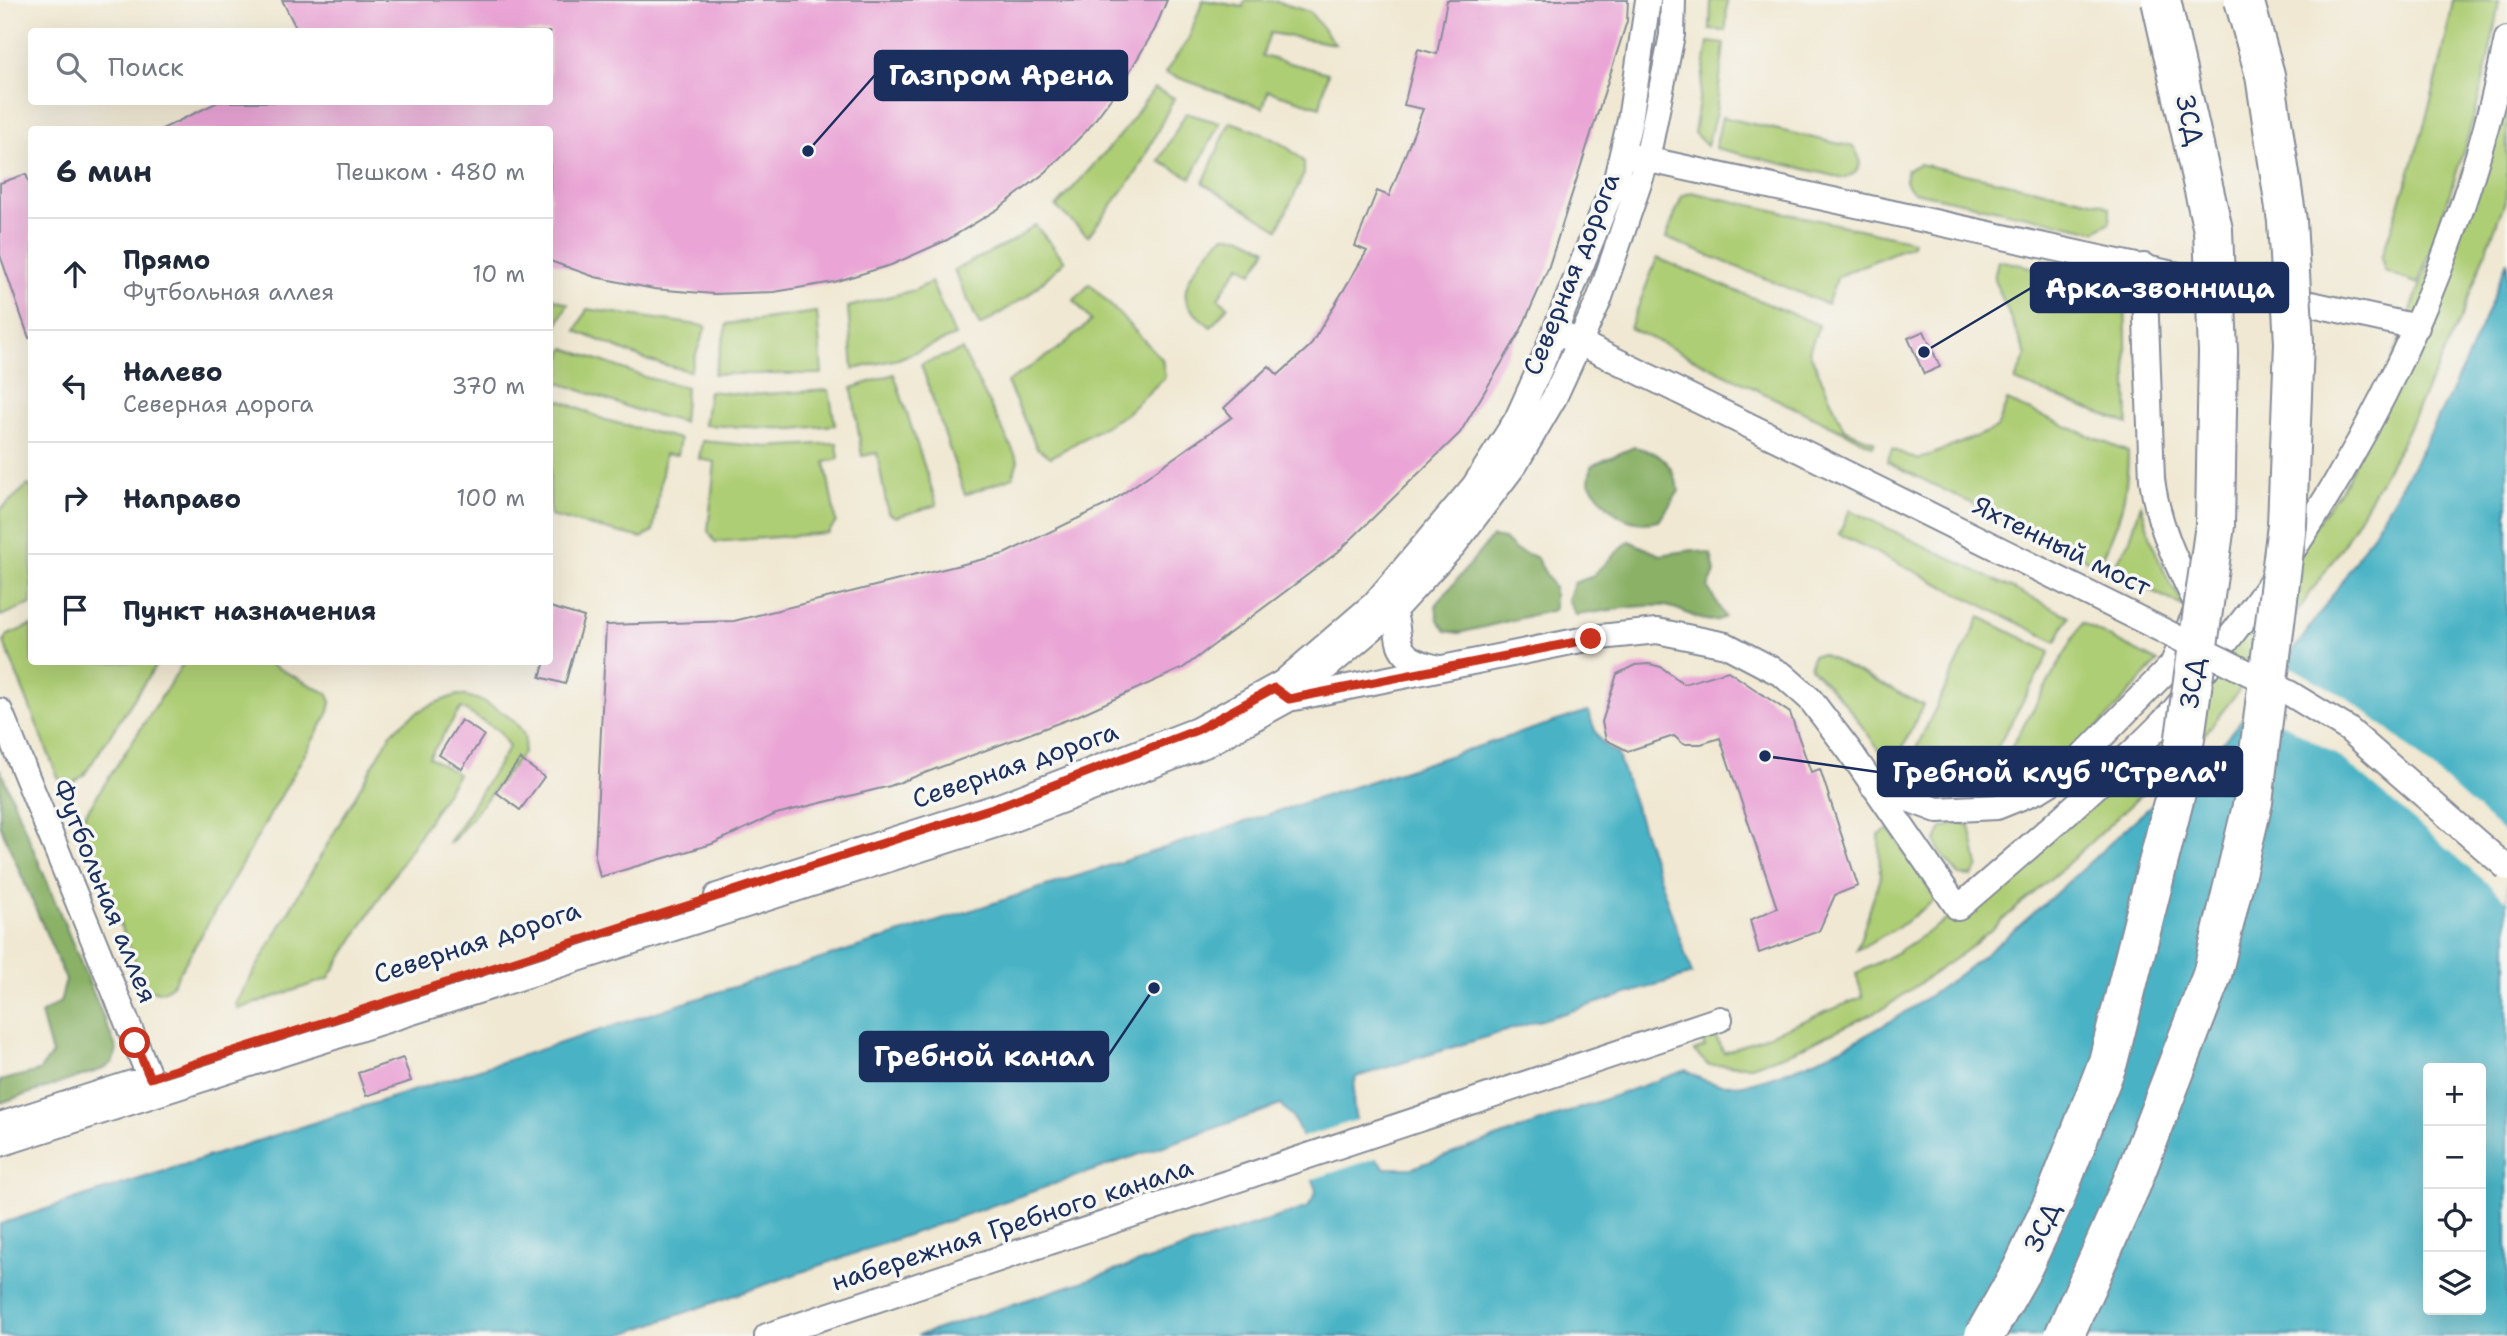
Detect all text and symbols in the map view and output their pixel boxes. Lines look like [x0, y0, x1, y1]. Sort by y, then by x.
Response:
search box [28, 28, 553, 105]
icon: search [52, 48, 90, 86]
text: Поиск [108, 49, 184, 84]
callout: Газпром Арена [875, 51, 1127, 100]
text: Газпром Арена [889, 56, 1113, 94]
street label: ЗСД [2168, 92, 2213, 149]
text: 6 мин [56, 151, 152, 192]
text: Пешком · 480 m [336, 157, 525, 187]
street label: Северная дорога [1514, 167, 1627, 380]
text: Прямо [123, 242, 211, 277]
icon: ahead [56, 255, 94, 293]
text: 10 m [472, 259, 525, 289]
callout: Арка-звонница [2031, 263, 2288, 312]
text: Арка-звонница [2045, 269, 2275, 307]
text: Футбольная аллея [123, 277, 334, 307]
text: Налево [123, 354, 223, 389]
icon: left [56, 367, 94, 405]
text: 370 m [452, 371, 525, 401]
text: Северная дорога [123, 389, 314, 419]
icon: right [56, 479, 94, 517]
text: Направо [123, 481, 241, 516]
text: 100 m [456, 483, 525, 513]
street label: Яхтенный мост [1967, 487, 2158, 604]
icon: arrive [56, 591, 94, 629]
text: Пункт назначения [123, 593, 376, 628]
route end [1575, 623, 1606, 654]
street label: ЗСД [2171, 655, 2212, 710]
street label: Северная дорога [907, 713, 1122, 816]
callout: Гребной клуб "Стрела" [1878, 747, 2242, 796]
text: Гребной клуб "Стрела" [1892, 753, 2228, 791]
street label: Футбольная аллея [45, 774, 166, 1008]
street label: Северная дорога [369, 892, 585, 991]
route start [119, 1027, 150, 1058]
callout: Гребной канал [860, 1032, 1108, 1081]
text: Гребной канал [874, 1037, 1094, 1075]
map controls [2423, 1063, 2486, 1315]
button: + [2423, 1063, 2486, 1126]
button: − [2423, 1126, 2486, 1189]
street label: набережная Гребного канала [827, 1148, 1197, 1299]
button: locate [2423, 1189, 2486, 1252]
street label: ЗСД [2015, 1196, 2068, 1257]
button: layers [2423, 1252, 2486, 1315]

